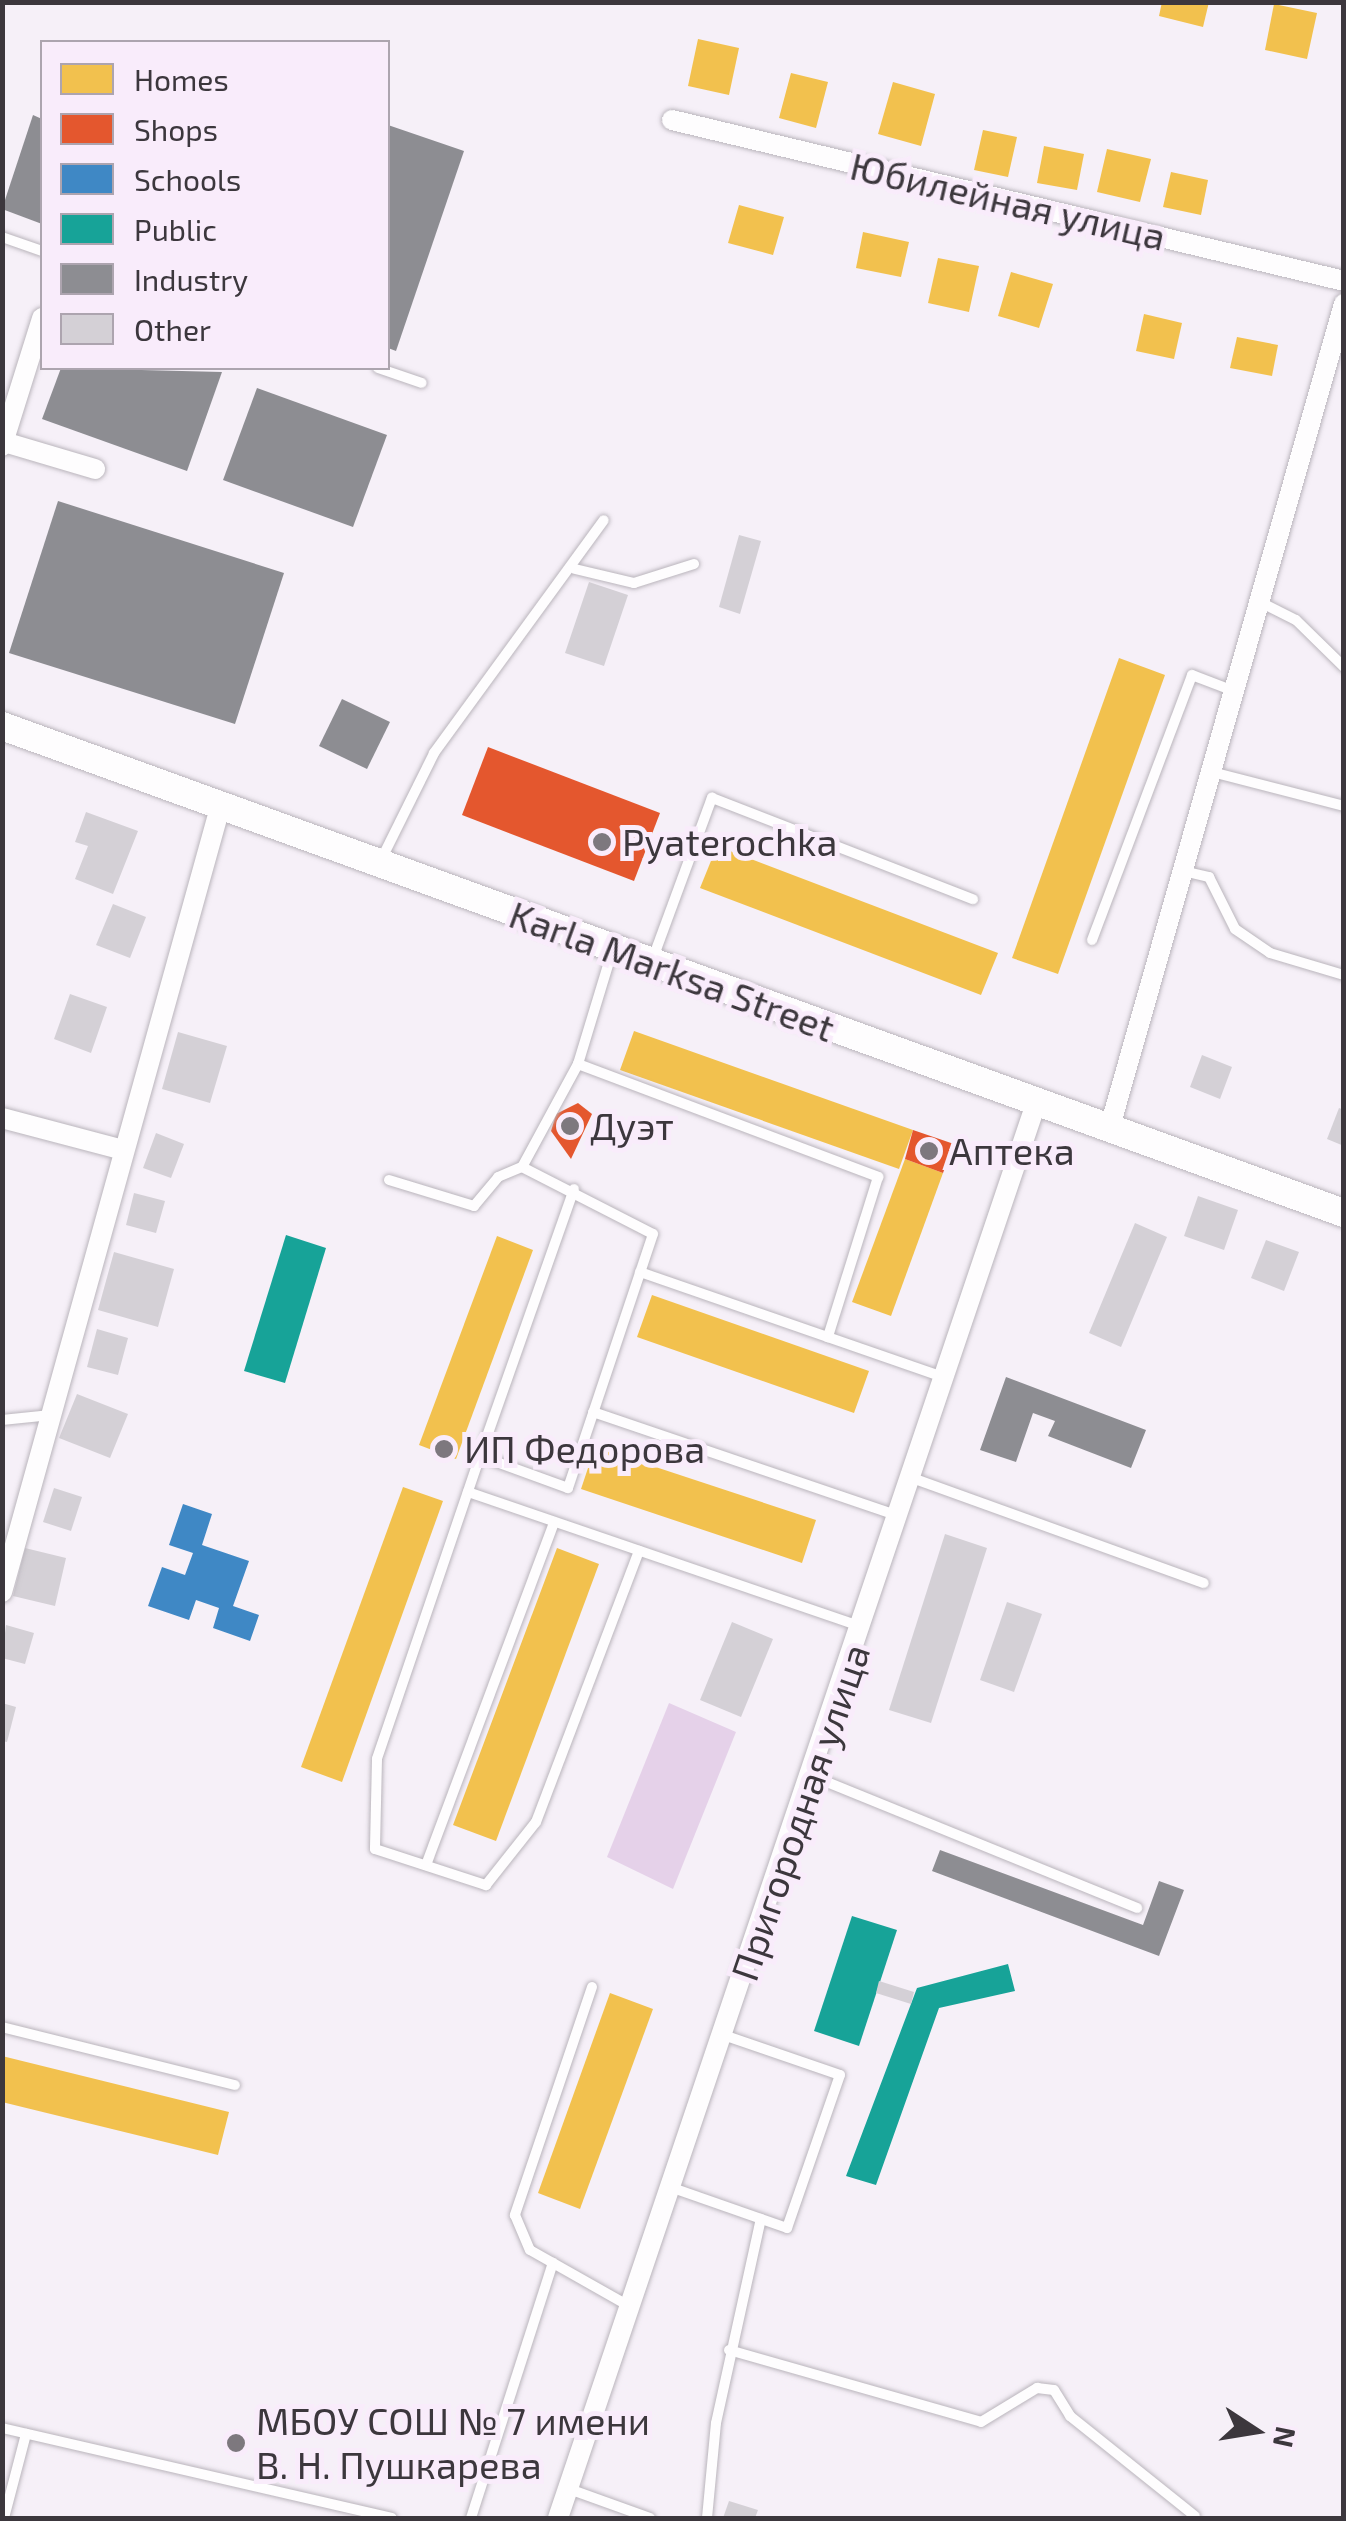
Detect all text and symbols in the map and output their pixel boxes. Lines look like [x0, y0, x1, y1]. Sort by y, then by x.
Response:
legend [40, 40, 390, 370]
text: Homes [134, 61, 229, 97]
text: Shops [134, 111, 218, 147]
street label: Юбилейная улица [846, 143, 1170, 259]
text: Schools [134, 161, 241, 197]
text: Public [134, 211, 217, 247]
text: Industry [134, 261, 248, 297]
text: Other [134, 311, 211, 347]
place label: Pyaterochka [622, 819, 837, 865]
marker: Pyaterochka [591, 831, 613, 853]
street label: Karla Marksa Street [503, 891, 841, 1051]
place label: Дуэт [590, 1103, 674, 1149]
marker: Дуэт [559, 1115, 581, 1137]
place label: Аптека [949, 1128, 1075, 1174]
marker: Аптека [918, 1140, 940, 1162]
place label: ИП Федорова [464, 1426, 705, 1472]
marker: ИП Федорова [433, 1438, 455, 1460]
street label: Пригородная улица [721, 1638, 879, 1986]
north arrow [1206, 2381, 1306, 2481]
place label: МБОУ СОШ № 7 имени В. Н. Пушкарева [256, 2398, 650, 2488]
text: N [1267, 2424, 1304, 2451]
marker: МБОУ СОШ № 7 имени В. Н. Пушкарева [225, 2432, 247, 2454]

